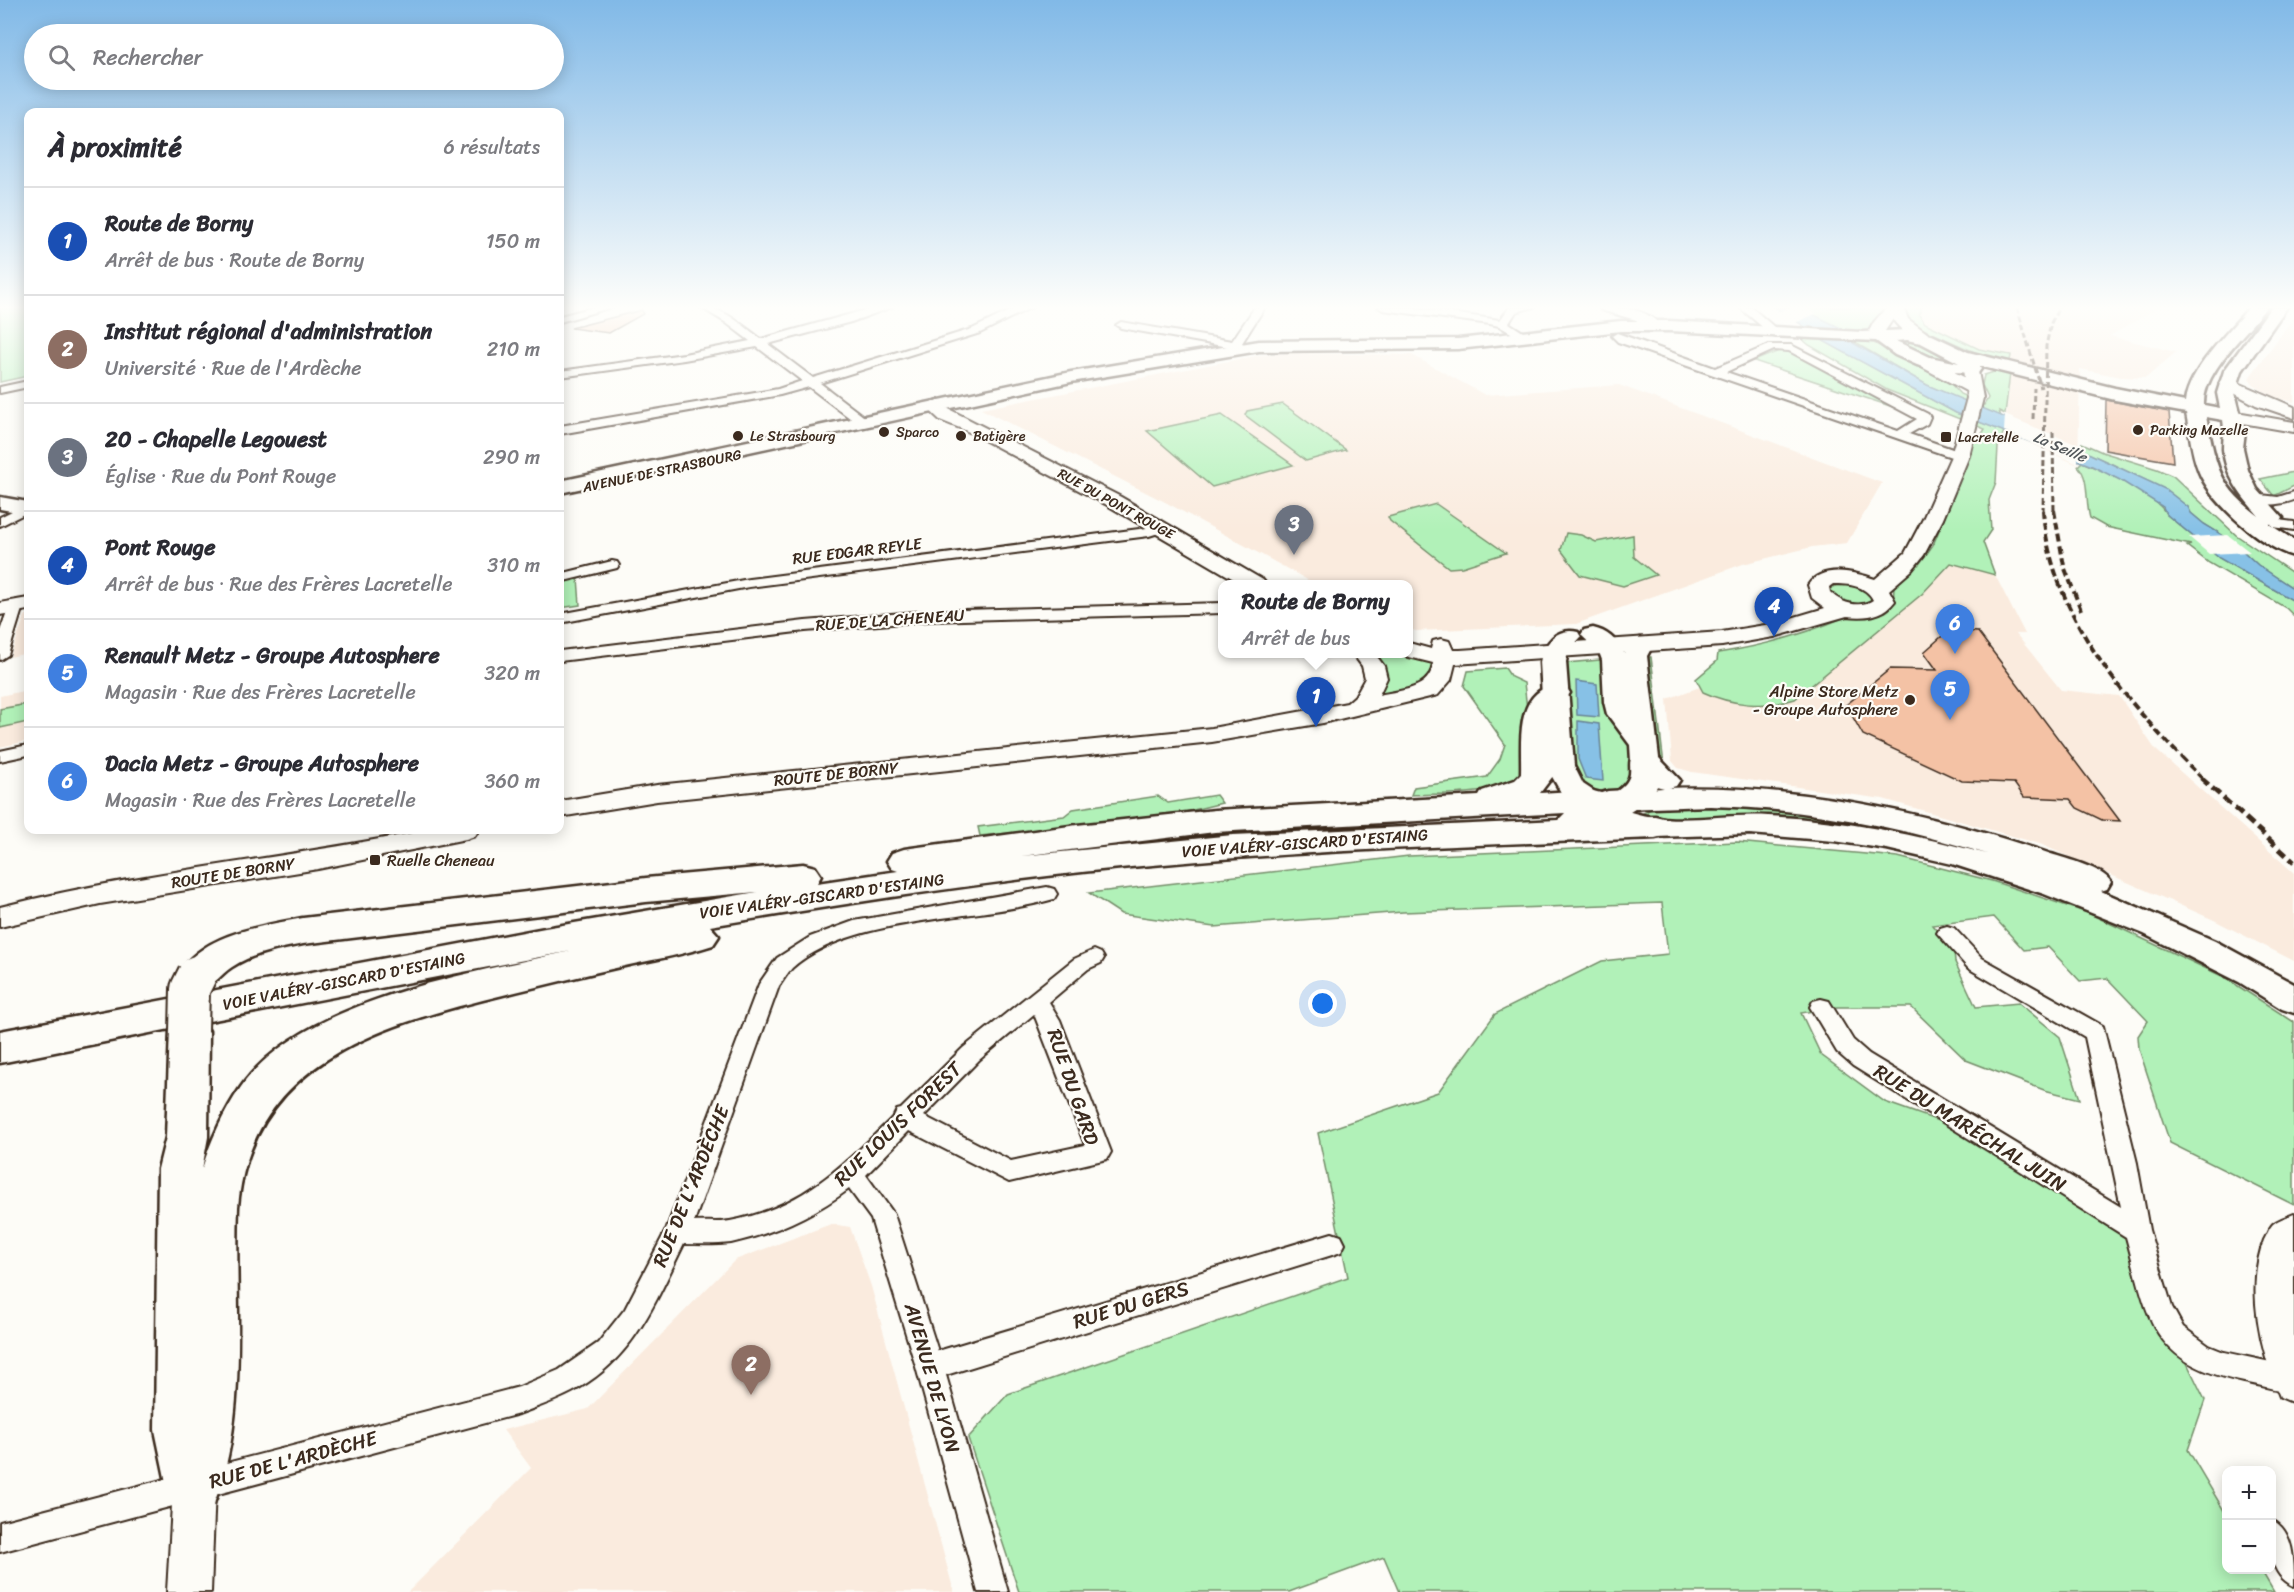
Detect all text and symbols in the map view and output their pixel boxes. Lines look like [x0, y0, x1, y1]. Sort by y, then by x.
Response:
search box [24, 24, 564, 90]
text: Rechercher [93, 38, 203, 77]
icon: search [45, 41, 78, 74]
text: À proximité [48, 124, 182, 170]
text: 6 résultats [444, 130, 540, 165]
text: Route de Borny [105, 204, 253, 243]
text: 1 [63, 224, 72, 259]
text: 150 m [486, 224, 540, 259]
text: Arrêt de bus · Route de Borny [105, 243, 364, 278]
text: Institut régional d'administration [105, 312, 432, 351]
text: 2 [62, 332, 73, 367]
text: 210 m [487, 332, 540, 367]
text: Université · Rue de l'Ardèche [105, 351, 362, 386]
place label: Parking Mazelle [2150, 418, 2248, 443]
text: 20 - Chapelle Legouest [105, 420, 327, 459]
place label: Sparco [896, 420, 939, 445]
marker: Parking Mazelle [2131, 423, 2145, 437]
place label: Le Strasbourg [750, 424, 836, 449]
place label: Batigère [973, 424, 1026, 449]
water label: La Seille [2029, 424, 2092, 470]
marker: Sparco [877, 425, 891, 439]
place label: Lacretelle [1958, 425, 2019, 450]
marker: Le Strasbourg [731, 429, 745, 443]
marker: Batigère [954, 429, 968, 443]
marker: Lacretelle [1939, 430, 1953, 444]
text: 3 [62, 440, 73, 475]
text: 290 m [483, 440, 540, 475]
street label: AVENUE DE STRASBOURG [579, 442, 744, 500]
text: Église · Rue du Pont Rouge [105, 459, 336, 494]
street label: RUE DU PONT ROUGE [1053, 461, 1180, 547]
pin: 3 [1274, 506, 1314, 555]
text: Pont Rouge [105, 528, 215, 567]
street label: RUE EDGAR REYLE [791, 529, 924, 573]
text: 4 [61, 548, 74, 583]
text: 310 m [487, 548, 540, 583]
text: Arrêt de bus · Rue des Frères Lacretelle [105, 567, 452, 602]
popup [1218, 580, 1413, 658]
text: Route de Borny [1241, 582, 1390, 621]
pin: 4 [1754, 588, 1794, 637]
street label: RUE DE LA CHENEAU [815, 600, 966, 640]
pin: 6 [1936, 604, 1974, 654]
text: Arrêt de bus [1241, 621, 1350, 656]
text: Renault Metz - Groupe Autosphere [105, 636, 440, 675]
text: 5 [61, 656, 74, 691]
text: 320 m [484, 656, 540, 691]
pin: 5 [1930, 670, 1970, 720]
text: Magasin · Rue des Frères Lacretelle [105, 675, 416, 710]
place label: Alpine Store Metz - Groupe Autosphere [1753, 677, 1898, 724]
pin: 1 [1296, 678, 1336, 727]
marker: Alpine Store Metz - Groupe Autosphere [1903, 693, 1917, 707]
text: Dacia Metz - Groupe Autosphere [105, 744, 419, 783]
street label: ROUTE DE BORNY [772, 753, 901, 795]
text: 6 [62, 764, 73, 799]
text: 360 m [484, 764, 540, 799]
text: Magasin · Rue des Frères Lacretelle [105, 783, 416, 818]
street label: VOIE VALÉRY-GISCARD D'ESTAING [1181, 820, 1429, 866]
place label: Ruelle Cheneau [387, 846, 495, 875]
street label: ROUTE DE BORNY [169, 849, 298, 897]
marker: Ruelle Cheneau [368, 853, 382, 867]
street label: VOIE VALÉRY-GISCARD D'ESTAING [698, 864, 946, 928]
street label: VOIE VALÉRY-GISCARD D'ESTAING [220, 943, 468, 1019]
your location [1308, 989, 1337, 1018]
street label: RUE DU GARD [1037, 1024, 1109, 1150]
street label: RUE LOUIS FOREST [825, 1052, 972, 1195]
street label: RUE DU MARÉCHAL JUIN [1867, 1054, 2073, 1202]
street label: RUE DE L'ARDÈCHE [643, 1098, 740, 1272]
street label: RUE DU GERS [1069, 1271, 1194, 1339]
street label: AVENUE DE LYON [894, 1298, 970, 1457]
pin: 2 [732, 1346, 771, 1395]
street label: RUE DE L'ARDÈCHE [205, 1420, 383, 1499]
map controls [2222, 1466, 2276, 1574]
button: + [2222, 1466, 2276, 1520]
button: − [2222, 1520, 2276, 1574]

